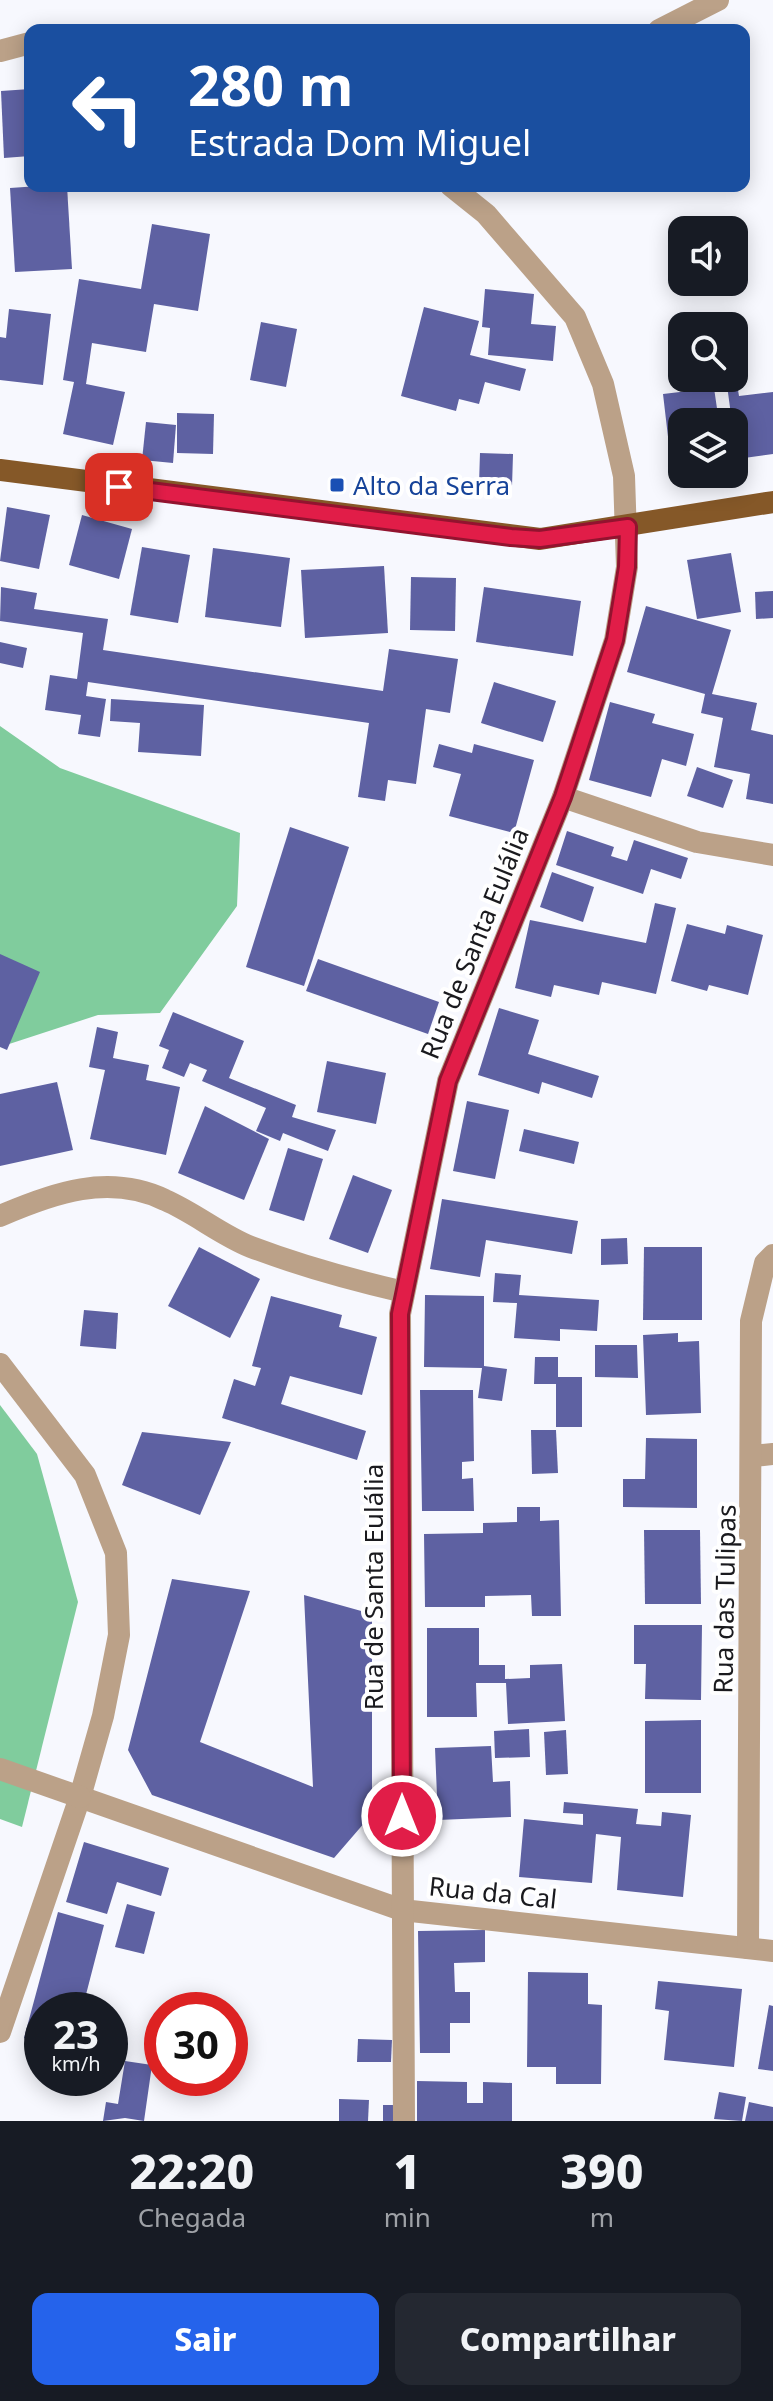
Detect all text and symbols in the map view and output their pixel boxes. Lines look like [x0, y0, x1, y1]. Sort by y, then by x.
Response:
text: 280 m [188, 46, 353, 122]
icon: left [56, 56, 160, 160]
text: Estrada Dom Miguel [188, 118, 531, 167]
map controls [668, 216, 748, 488]
button: sound [668, 216, 748, 296]
button: search [668, 312, 748, 392]
button: layers [668, 408, 748, 488]
pin [85, 453, 153, 521]
icon: arrive [97, 465, 141, 509]
place label: Alto da Serra [353, 467, 510, 503]
marker: Alto da Serra [328, 476, 346, 494]
street label: Rua de Santa Eulália [411, 822, 537, 1064]
street label: Rua de Santa Eulália [355, 1464, 391, 1710]
street label: Rua das Tulipas [704, 1504, 744, 1694]
position arrow [360, 1774, 444, 1858]
street label: Rua da Cal [427, 1867, 559, 1917]
speed limit sign: 30 [144, 1992, 248, 2096]
text: 23 [53, 2006, 99, 2061]
text: km/h [51, 2050, 101, 2077]
text: 22:20 [130, 2138, 254, 2203]
text: 1 [393, 2138, 421, 2203]
text: 390 [560, 2138, 643, 2203]
text: Chegada [138, 2199, 246, 2235]
text: min [384, 2199, 431, 2235]
text: m [590, 2199, 614, 2235]
button: Sair [32, 2293, 379, 2385]
button: Compartilhar [395, 2293, 741, 2385]

